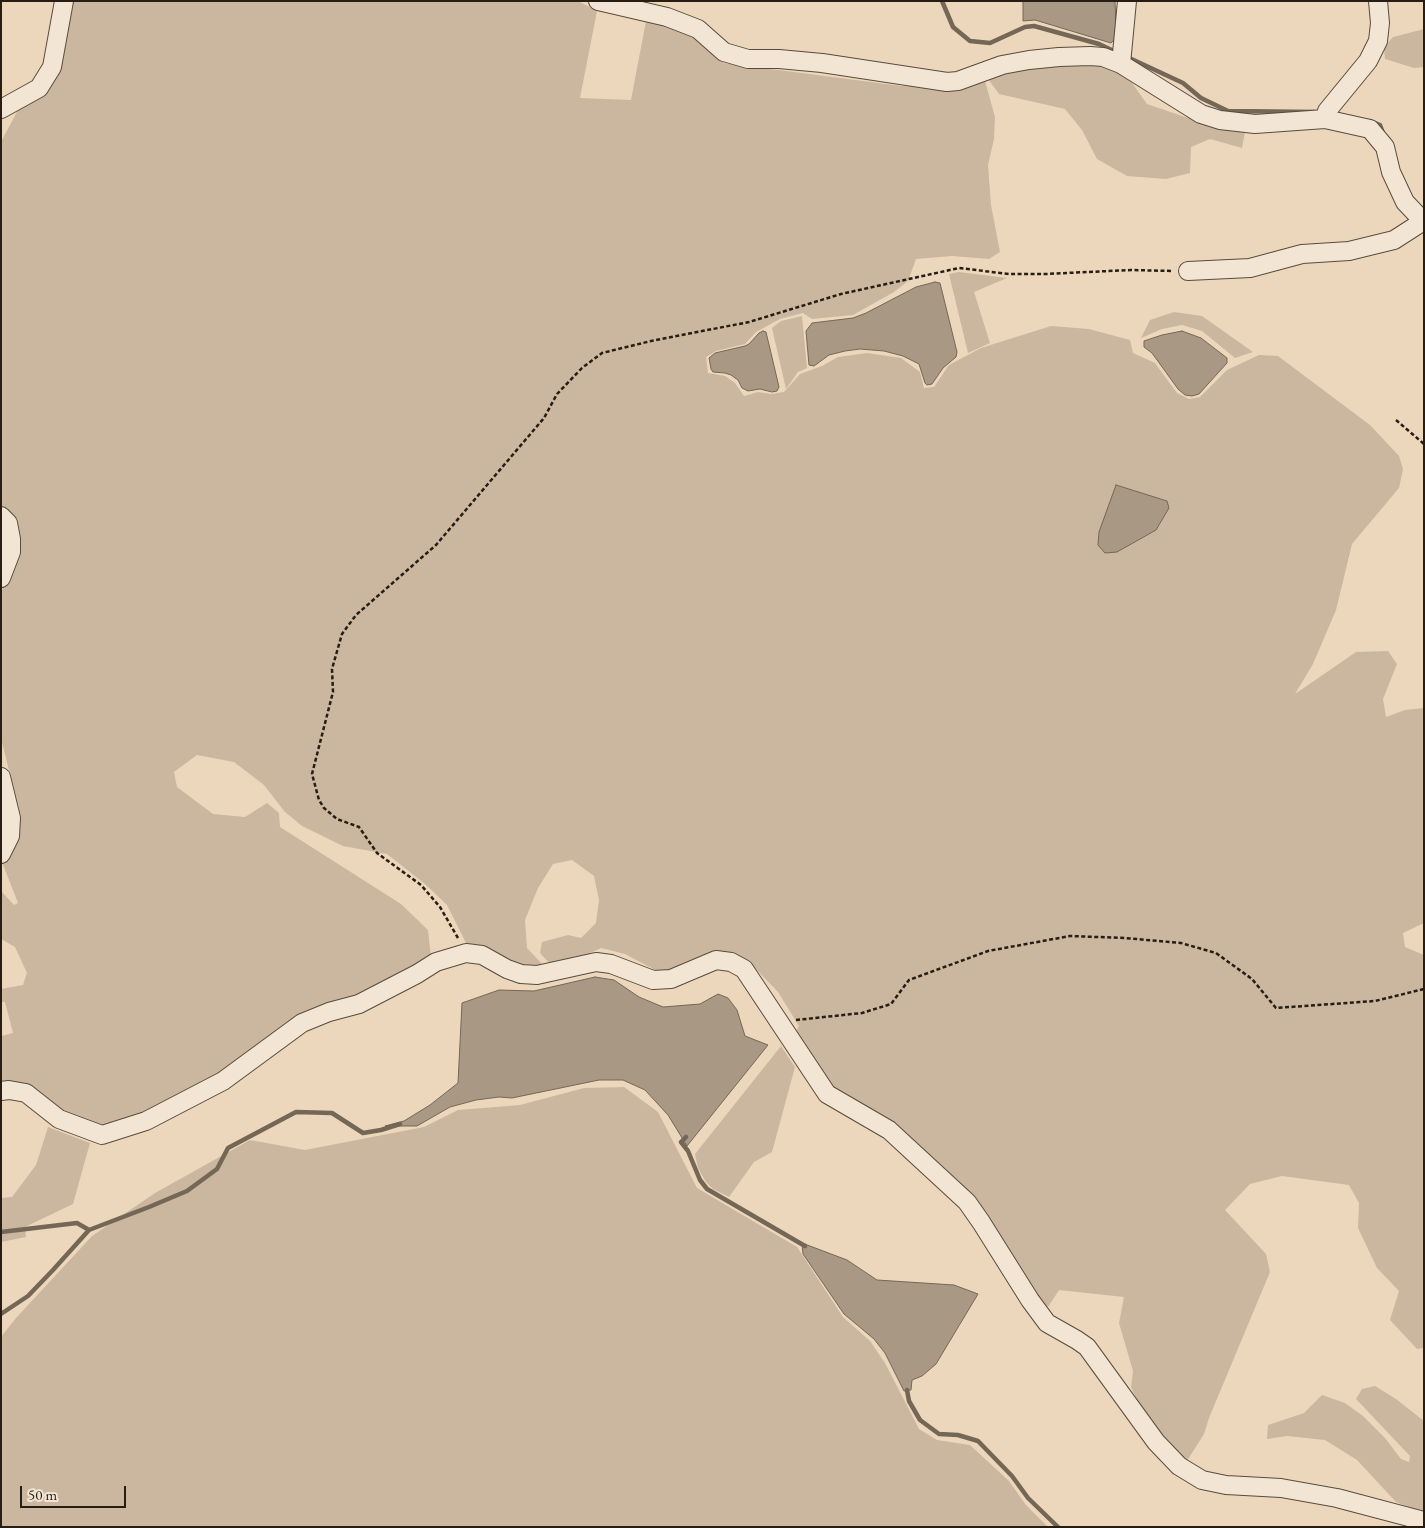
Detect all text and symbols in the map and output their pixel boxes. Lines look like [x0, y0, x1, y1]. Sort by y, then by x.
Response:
scale bar [22, 1476, 129, 1508]
text: 50 m [28, 1485, 57, 1504]

